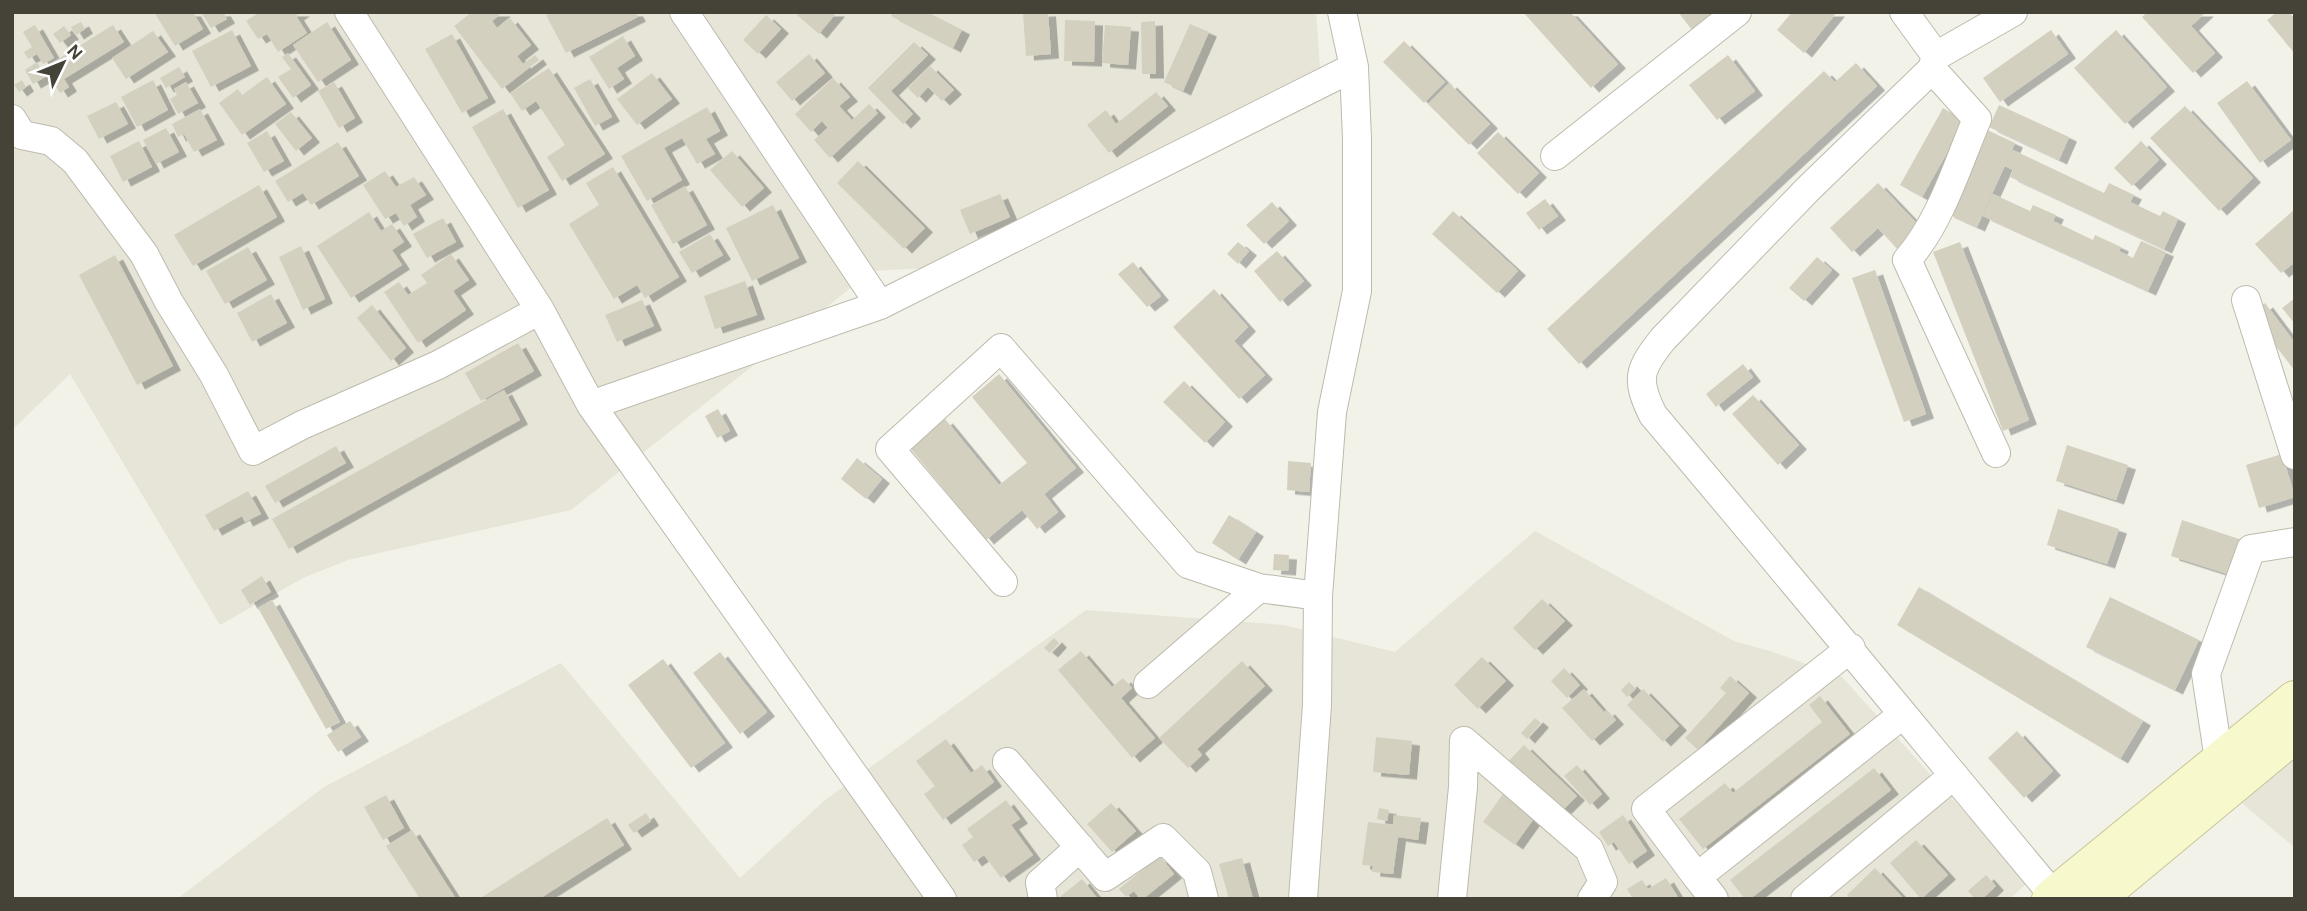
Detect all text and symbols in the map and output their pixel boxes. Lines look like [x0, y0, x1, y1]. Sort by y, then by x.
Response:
north arrow [28, 28, 98, 98]
text: N [62, 40, 87, 65]

